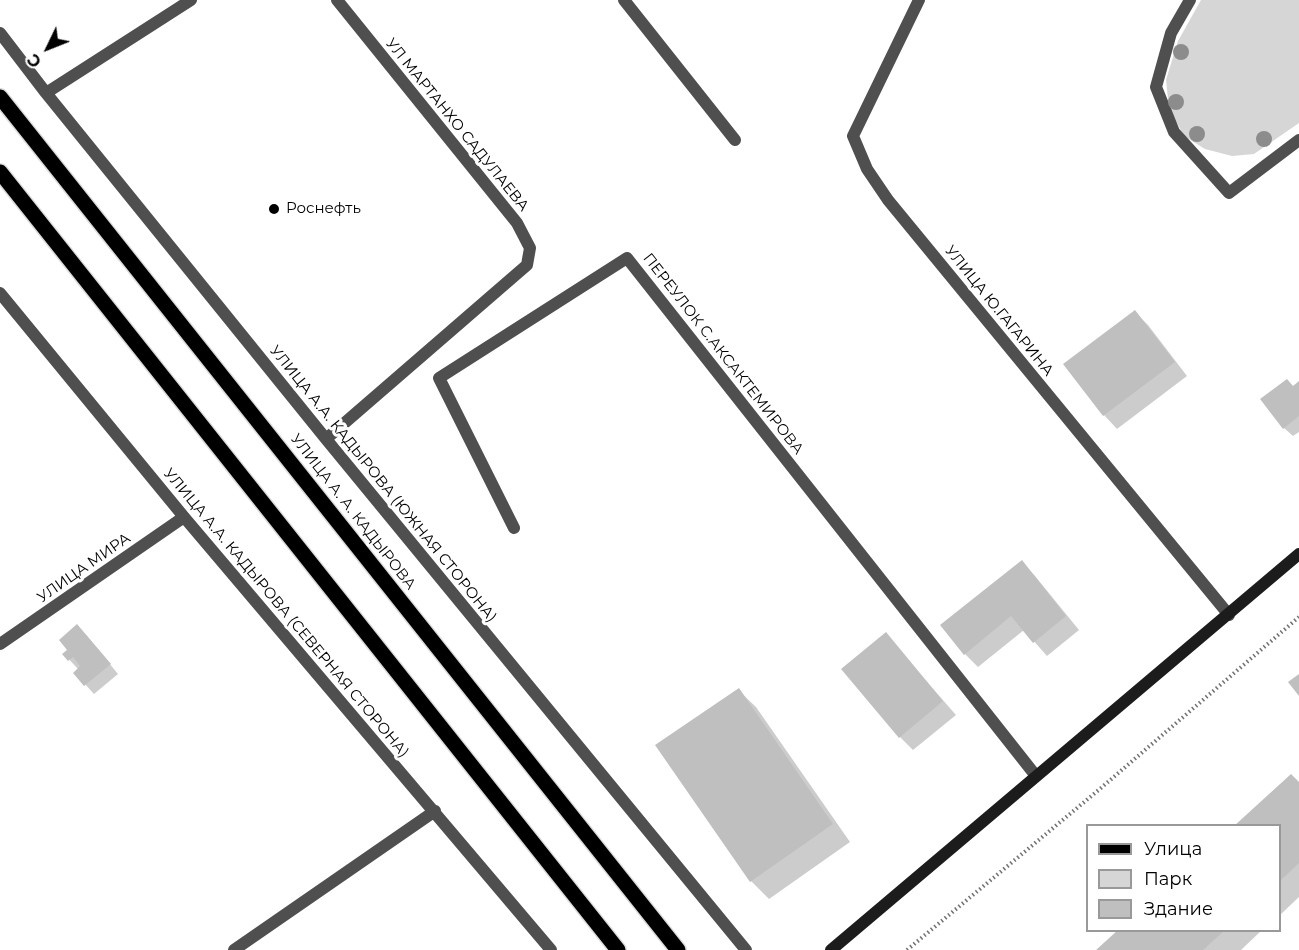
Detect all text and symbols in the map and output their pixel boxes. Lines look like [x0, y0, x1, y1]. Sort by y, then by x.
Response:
north arrow [18, 18, 78, 78]
street label: УЛ МАРТАНХО САДУЛАЕВА [382, 35, 532, 215]
text: С [24, 50, 45, 71]
place label: Роснефть [286, 200, 361, 218]
marker: Роснефть [267, 202, 281, 216]
street label: УЛИЦА Ю.ГАГАРИНА [941, 242, 1057, 380]
street label: ПЕРЕУЛОК С.АКСАКТЕМИРОВА [639, 250, 807, 458]
street label: УЛИЦА А.А. КАДЫРОВА (ЮЖНАЯ СТОРОНА) [266, 342, 500, 626]
street label: УЛИЦА А. А. КАДЫРОВА [287, 431, 419, 593]
street label: УЛИЦА А.А. КАДЫРОВА (СЕВЕРНАЯ СТОРОНА) [160, 465, 412, 761]
street label: УЛИЦА МИРА [34, 529, 134, 607]
legend [1086, 824, 1281, 932]
text: Улица [1144, 838, 1202, 860]
text: Парк [1144, 868, 1192, 890]
text: Здание [1144, 898, 1213, 920]

